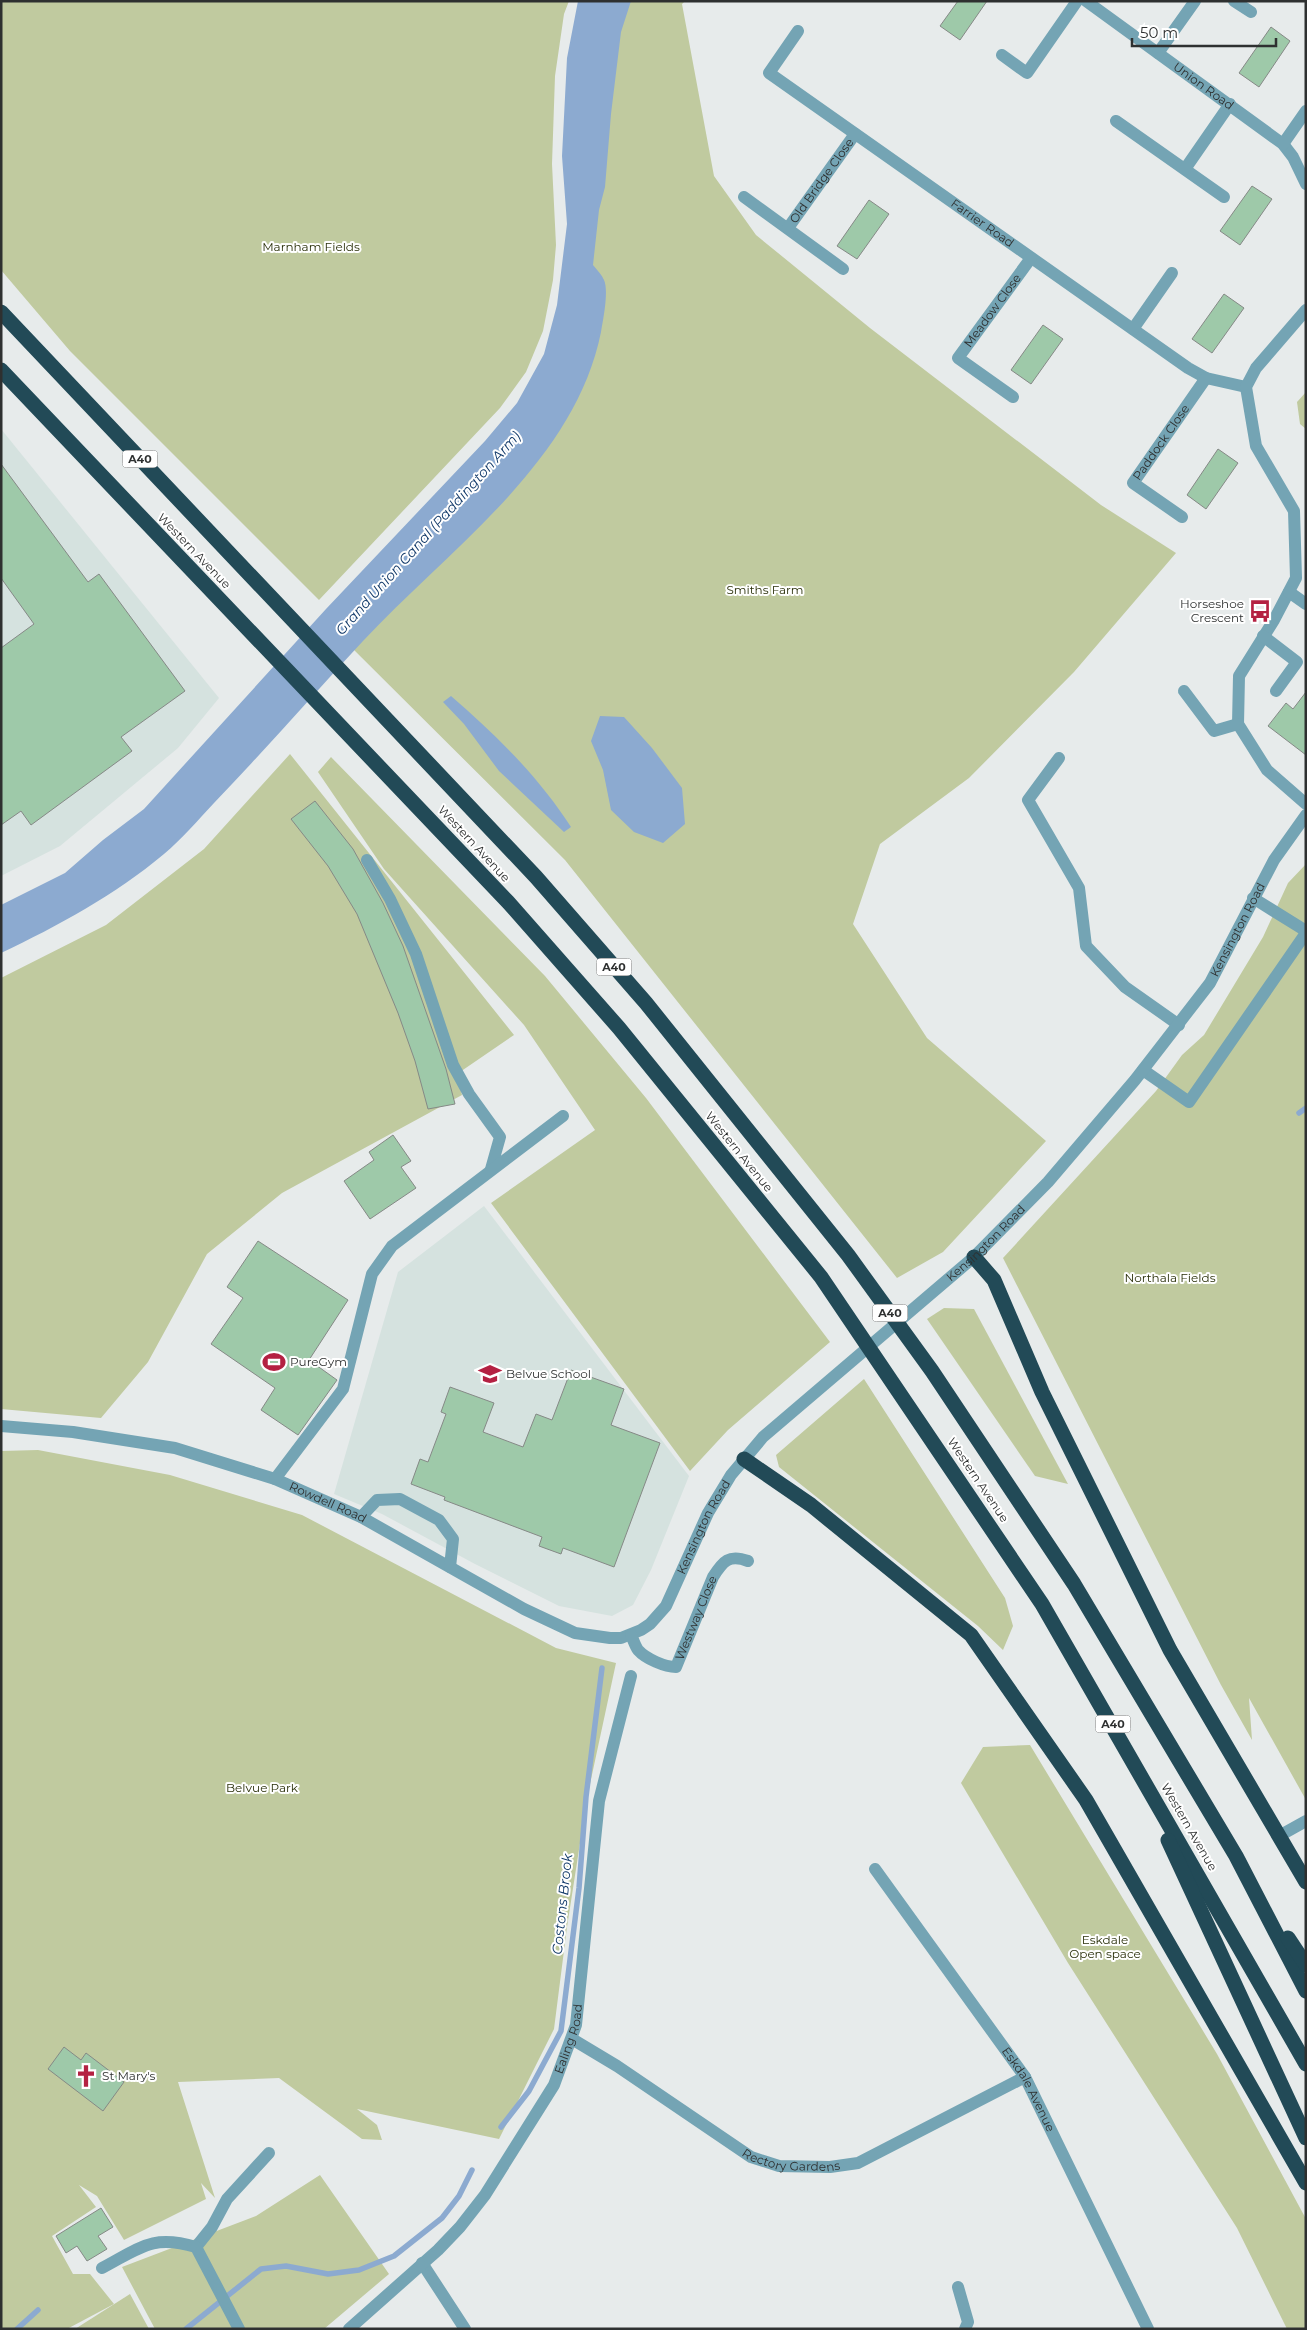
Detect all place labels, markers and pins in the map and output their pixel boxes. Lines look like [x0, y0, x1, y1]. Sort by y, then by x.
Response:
place label: Horseshoe Crescent [1180, 596, 1244, 625]
bus stop icon: Horseshoe Crescent [1247, 598, 1273, 624]
sports icon: PureGym [261, 1349, 287, 1375]
place label: PureGym [290, 1354, 347, 1369]
school or university icon: Belvue School [477, 1361, 503, 1387]
place label: Belvue School [506, 1366, 591, 1381]
church icon: St Mary's [73, 2063, 99, 2089]
place label: St Mary's [102, 2068, 156, 2083]

